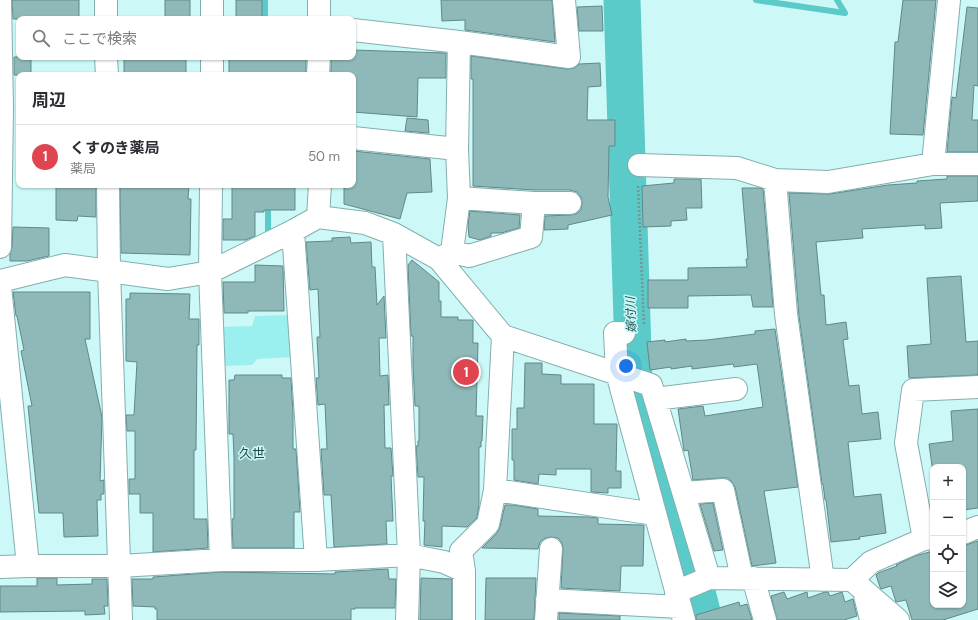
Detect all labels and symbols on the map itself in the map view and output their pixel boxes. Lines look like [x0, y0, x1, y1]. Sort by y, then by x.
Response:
water label: 嫁付川 [622, 295, 640, 333]
your location [616, 356, 636, 376]
pin: 1 [453, 357, 479, 387]
district label: 久世 [239, 445, 265, 462]

